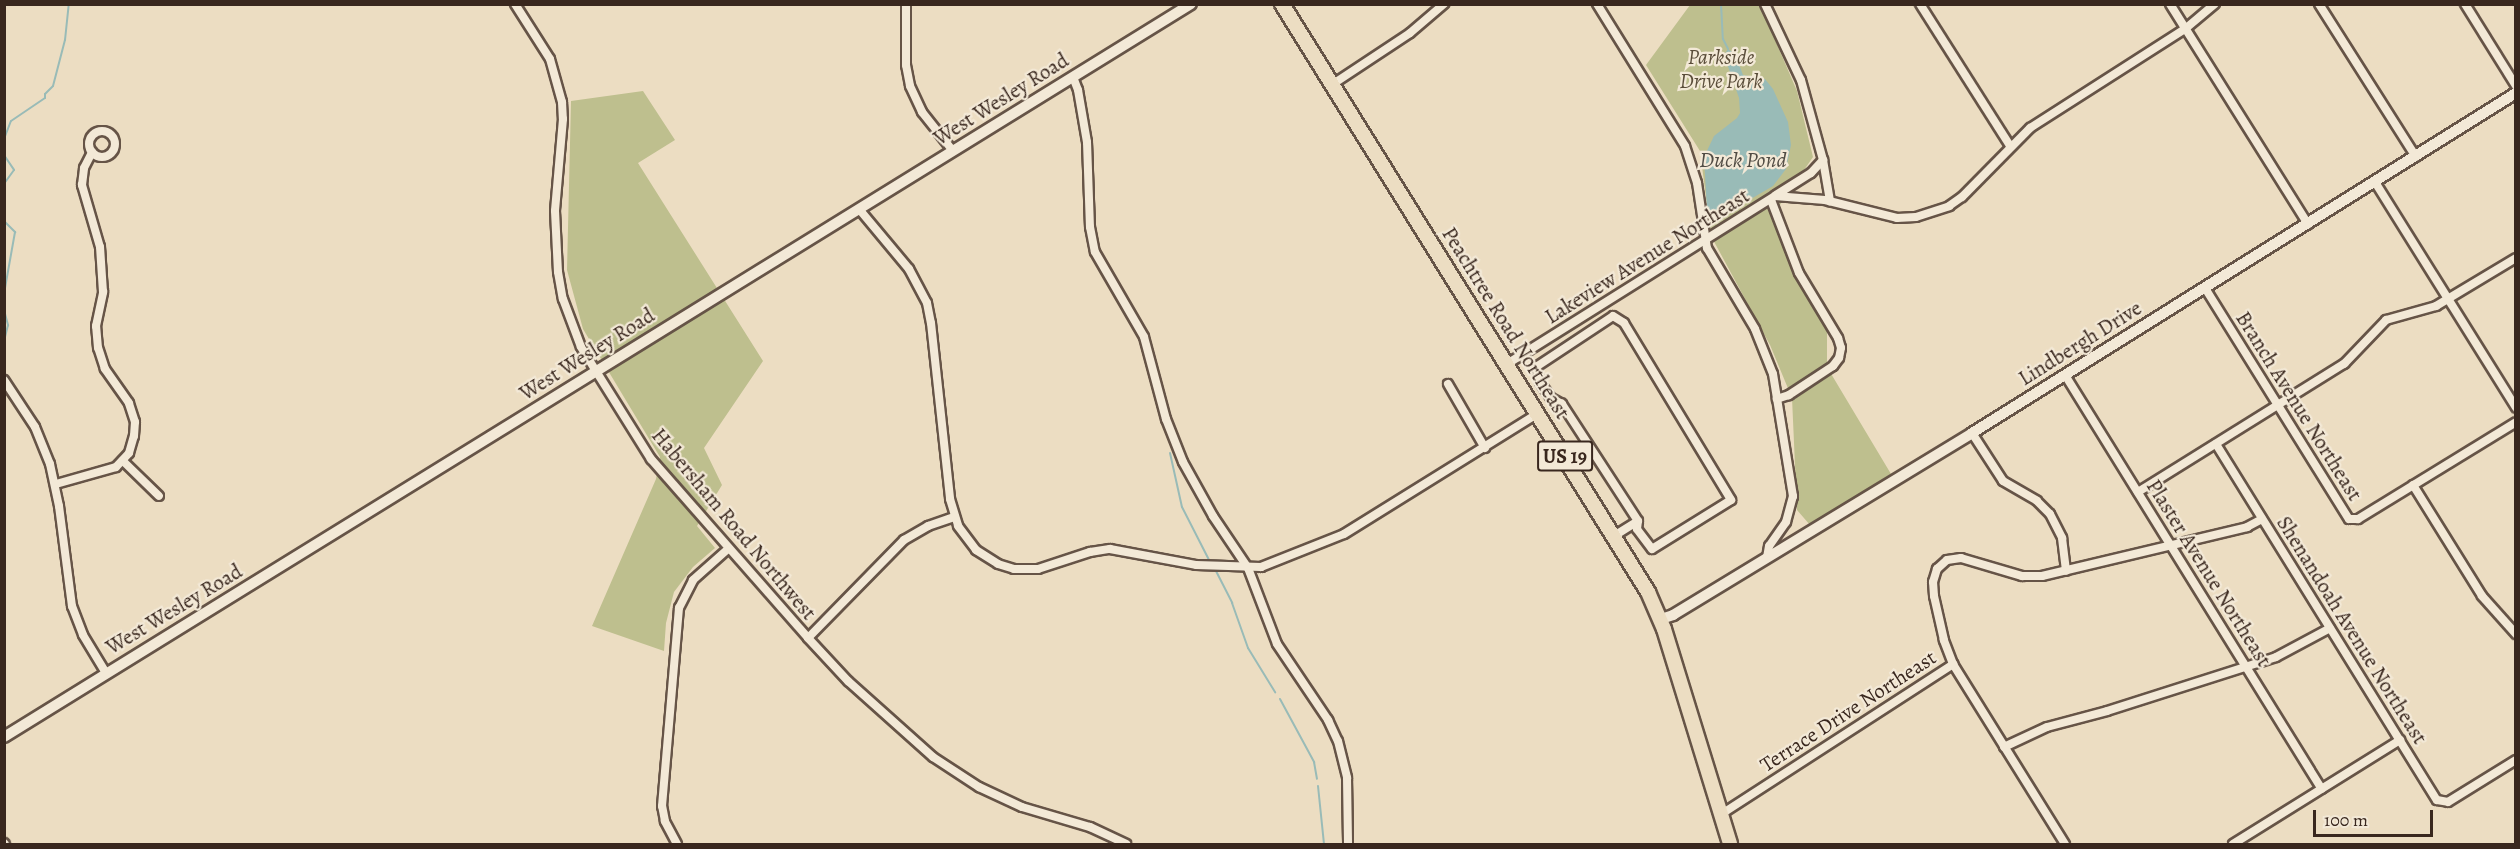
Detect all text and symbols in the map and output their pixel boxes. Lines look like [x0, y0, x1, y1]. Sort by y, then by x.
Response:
park label: Parkside Drive Park [1679, 44, 1763, 94]
street label: West Wesley Road [929, 47, 1073, 151]
water label: Duck Pond [1699, 148, 1787, 174]
street label: Lakeview Avenue Northeast [1540, 183, 1754, 329]
street label: Peachtree Road Northeast [1437, 222, 1575, 424]
street label: Lindbergh Drive [2014, 295, 2146, 391]
street label: West Wesley Road [515, 302, 659, 406]
street label: Branch Avenue Northeast [2230, 307, 2368, 505]
street label: Habersham Road Northwest [646, 423, 822, 625]
road number: US 19 [1536, 439, 1594, 473]
street label: Plaster Avenue Northeast [2141, 475, 2277, 671]
street label: Shenandoah Avenue Northeast [2271, 511, 2433, 749]
street label: West Wesley Road [101, 558, 247, 660]
street label: Terrace Drive Northeast [1755, 645, 1941, 777]
scale bar [2316, 798, 2436, 836]
text: 100 m [2324, 808, 2368, 832]

